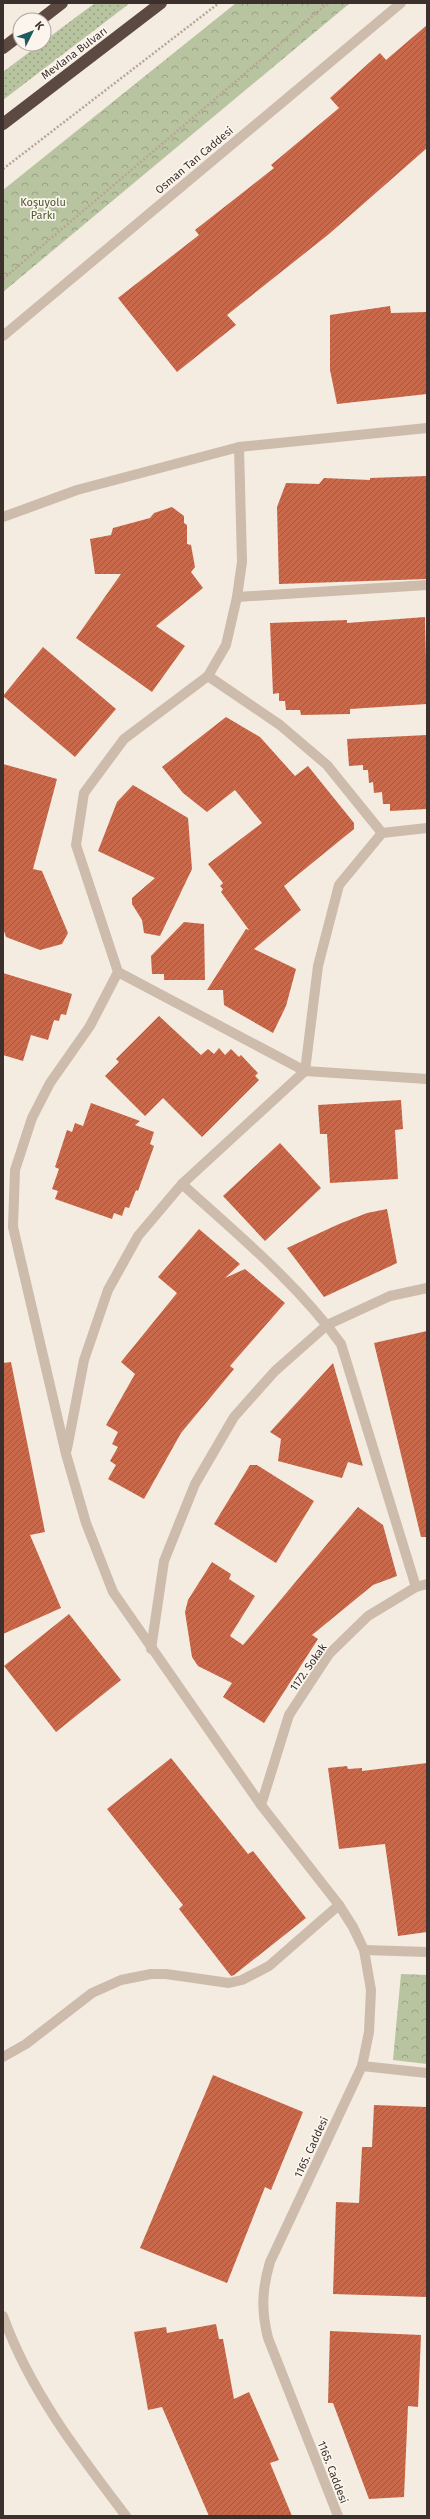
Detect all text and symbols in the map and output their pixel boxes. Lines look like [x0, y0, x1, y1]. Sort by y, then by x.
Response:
north arrow [12, 12, 52, 52]
text: K [32, 19, 47, 33]
street label: Mevlana Bulvarı [39, 24, 110, 82]
street label: Osman Tan Caddesi [153, 124, 236, 197]
park label: Koşuyolu Parkı [20, 196, 66, 222]
street label: 1172. Sokak [287, 1641, 330, 1693]
street label: 1165. Caddesi [292, 2115, 331, 2180]
street label: 1165. Caddesi [315, 2439, 350, 2505]

